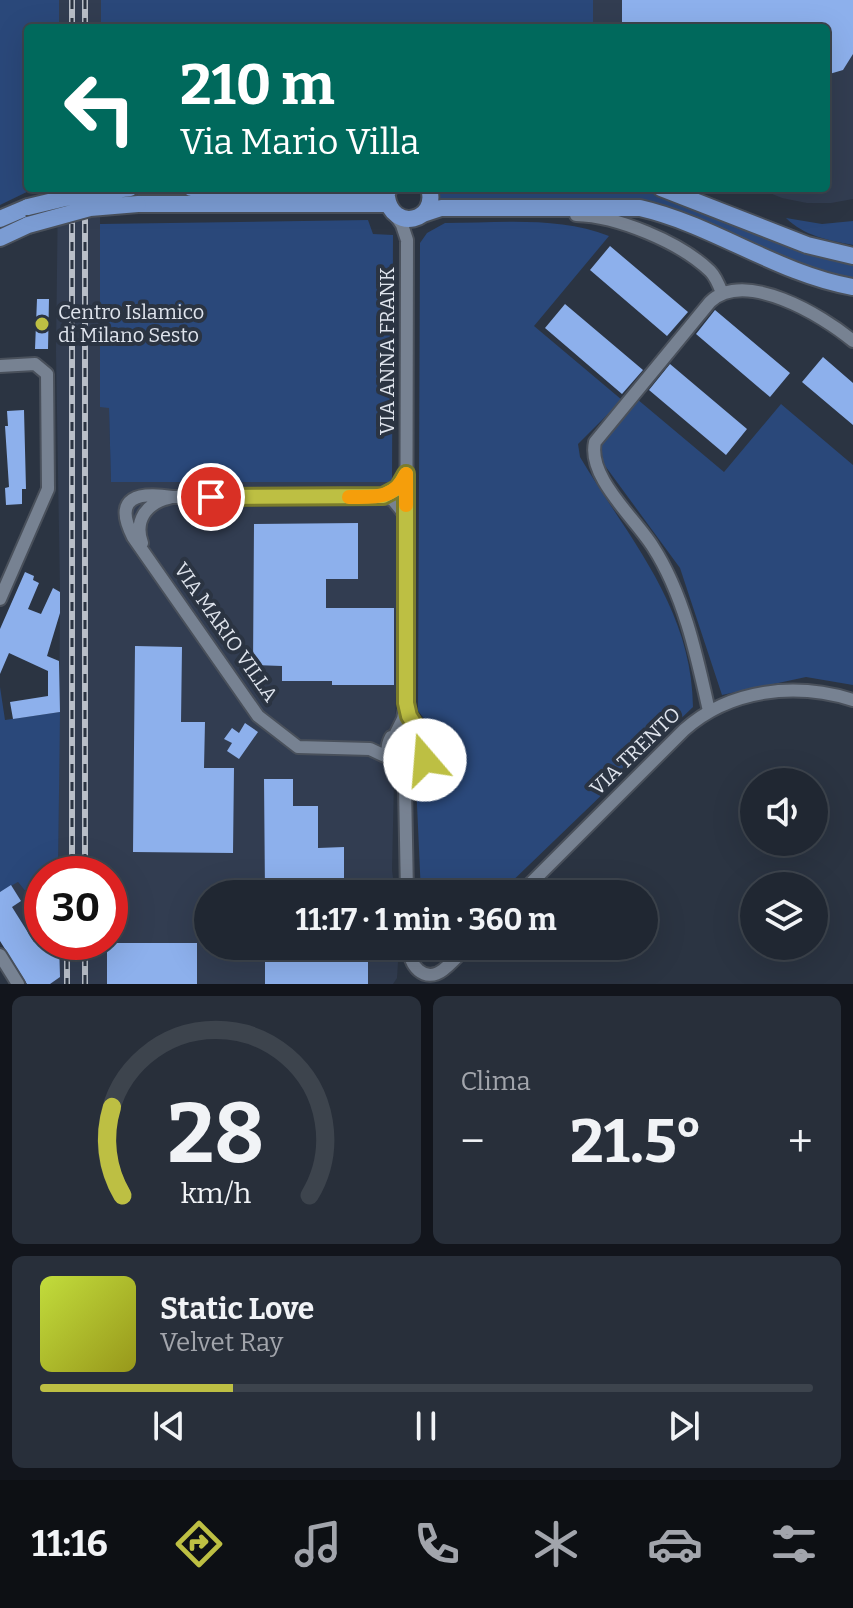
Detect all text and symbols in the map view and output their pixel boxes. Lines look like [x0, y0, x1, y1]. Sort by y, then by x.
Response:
text: 210 m [180, 52, 335, 119]
icon: left [48, 56, 152, 160]
text: Via Mario Villa [180, 120, 420, 164]
street label: VIA ANNA FRANK [375, 267, 399, 435]
place label: Centro Islamico di Milano Sesto [58, 300, 204, 347]
marker: Centro Islamico di Milano Sesto [33, 315, 51, 333]
pin [177, 463, 245, 531]
icon: arrive [189, 475, 233, 519]
street label: VIA MARIO VILLA [169, 558, 283, 707]
street label: VIA TRENTO [585, 702, 685, 800]
position arrow [383, 718, 467, 802]
map controls [740, 768, 828, 960]
button: sound [740, 768, 828, 856]
speed limit sign: 30 [24, 856, 128, 960]
button: layers [740, 872, 828, 960]
text: 11:17 · 1 min · 360 m [295, 902, 557, 938]
text: Clima [461, 1066, 531, 1097]
text: 28 [168, 1084, 265, 1184]
text: 21.5° [570, 1106, 703, 1178]
text: − [461, 1115, 485, 1168]
text: + [788, 1115, 813, 1168]
text: km/h [181, 1176, 252, 1211]
text: Static Love [160, 1291, 314, 1327]
text: Velvet Ray [160, 1327, 283, 1358]
icon: previous [147, 1404, 191, 1448]
icon: pause [404, 1404, 448, 1448]
icon: next [662, 1404, 706, 1448]
icon: directions [171, 1516, 227, 1572]
icon: music [290, 1516, 346, 1572]
icon: phone [409, 1516, 465, 1572]
icon: climate [528, 1516, 584, 1572]
icon: car [647, 1516, 703, 1572]
icon: filters [766, 1516, 822, 1572]
text: 11:16 [31, 1522, 108, 1566]

